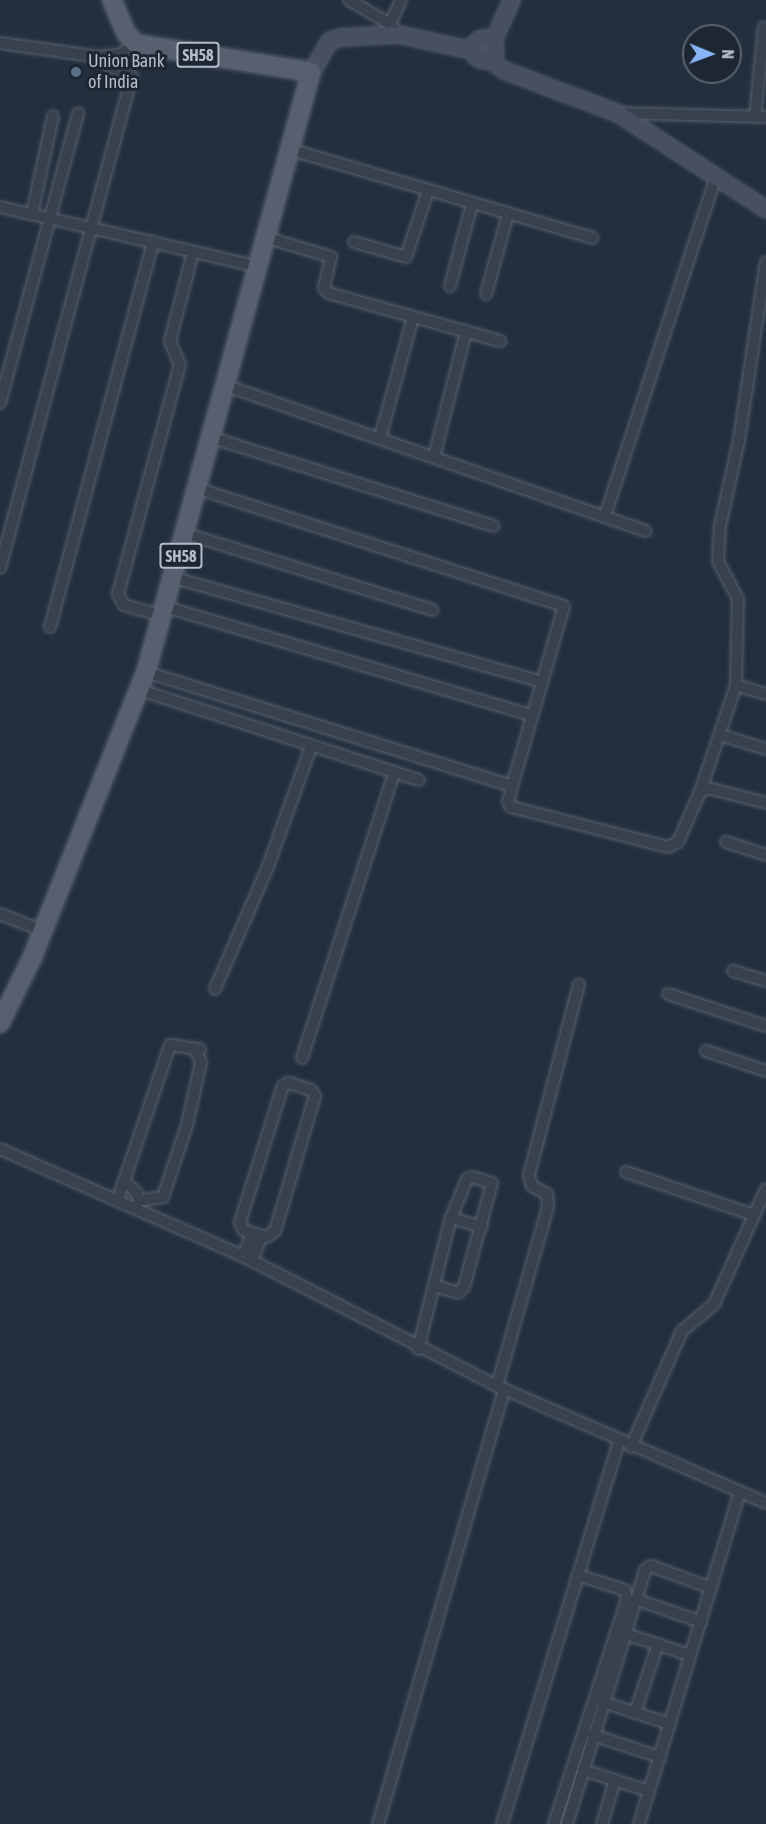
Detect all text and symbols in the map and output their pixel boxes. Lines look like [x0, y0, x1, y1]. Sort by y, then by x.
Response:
north arrow [682, 24, 742, 84]
road number: SH58 [176, 42, 220, 68]
text: N [719, 49, 737, 59]
place label: Union Bank of India [88, 51, 165, 94]
marker: Union Bank of India [69, 65, 83, 79]
road number: SH58 [158, 543, 204, 569]

